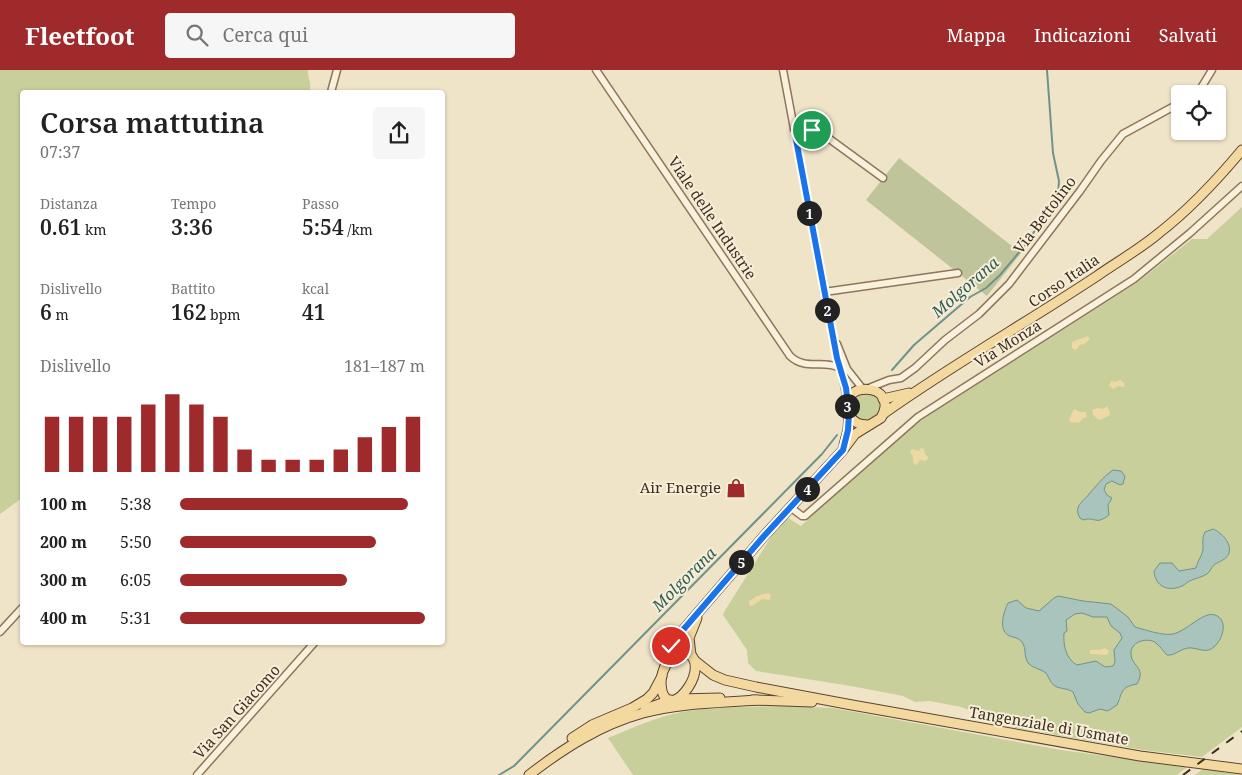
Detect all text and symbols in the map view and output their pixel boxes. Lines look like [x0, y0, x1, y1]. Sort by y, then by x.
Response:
search box [165, 13, 515, 58]
text: Fleetfoot [25, 19, 135, 52]
icon: search [183, 21, 211, 49]
text: Cerca qui [223, 22, 308, 48]
text: Mappa [947, 23, 1006, 47]
text: Indicazioni [1034, 23, 1131, 47]
text: Salvati [1159, 23, 1217, 47]
map controls [1171, 85, 1226, 140]
button: locate [1171, 85, 1226, 140]
text: Corsa mattutina [40, 103, 265, 141]
button: share [373, 107, 425, 159]
pin [791, 109, 833, 151]
icon: arrive [798, 116, 826, 144]
text: 07:37 [40, 141, 80, 163]
street label: Viale delle Industrie [664, 152, 761, 283]
street label: Via Bettolino [1008, 172, 1080, 257]
text: Distanza [40, 194, 98, 213]
text: Tempo [171, 194, 216, 213]
text: Passo [302, 194, 339, 213]
pin: 1 [796, 200, 822, 226]
text: 1 [806, 204, 813, 223]
text: 0.61 [40, 213, 81, 241]
text: 3:36 [171, 213, 213, 241]
text: 5:54 [302, 213, 344, 241]
text: km [81, 220, 106, 239]
text: /km [344, 220, 373, 239]
street label: Corso Italia [1024, 249, 1103, 311]
water label: Molgorana [926, 251, 1004, 323]
text: Dislivello [40, 279, 102, 298]
text: Battito [171, 279, 215, 298]
text: kcal [302, 279, 329, 298]
text: 6 [40, 298, 52, 326]
text: 162 [171, 298, 206, 326]
text: 41 [302, 298, 326, 326]
pin: 2 [814, 298, 840, 322]
text: 2 [824, 301, 831, 320]
text: m [52, 305, 69, 324]
text: bpm [206, 305, 241, 324]
street label: Via Monza [970, 315, 1045, 372]
text: Dislivello [40, 355, 111, 377]
text: 181–187 m [344, 355, 425, 377]
pin: 3 [834, 394, 860, 418]
text: 3 [844, 397, 851, 416]
pin: 4 [794, 476, 820, 502]
place label: Air Energie [640, 477, 721, 497]
shop icon: Air Energie [725, 477, 747, 499]
text: 4 [804, 480, 811, 499]
text: 100 m [40, 493, 87, 515]
text: 5:38 [120, 493, 151, 515]
text: 200 m [40, 531, 87, 553]
text: 5:50 [120, 531, 151, 553]
water label: Molgorana [646, 542, 721, 617]
pin: 5 [728, 550, 754, 574]
text: 5 [738, 553, 745, 572]
text: 300 m [40, 569, 87, 591]
text: 6:05 [120, 569, 151, 591]
text: 400 m [40, 607, 87, 629]
text: 5:31 [120, 607, 151, 629]
pin [650, 625, 692, 667]
icon: check [657, 632, 685, 660]
street label: Via San Giacomo [189, 660, 284, 763]
street label: Tangenziale di Usmate [968, 701, 1130, 749]

